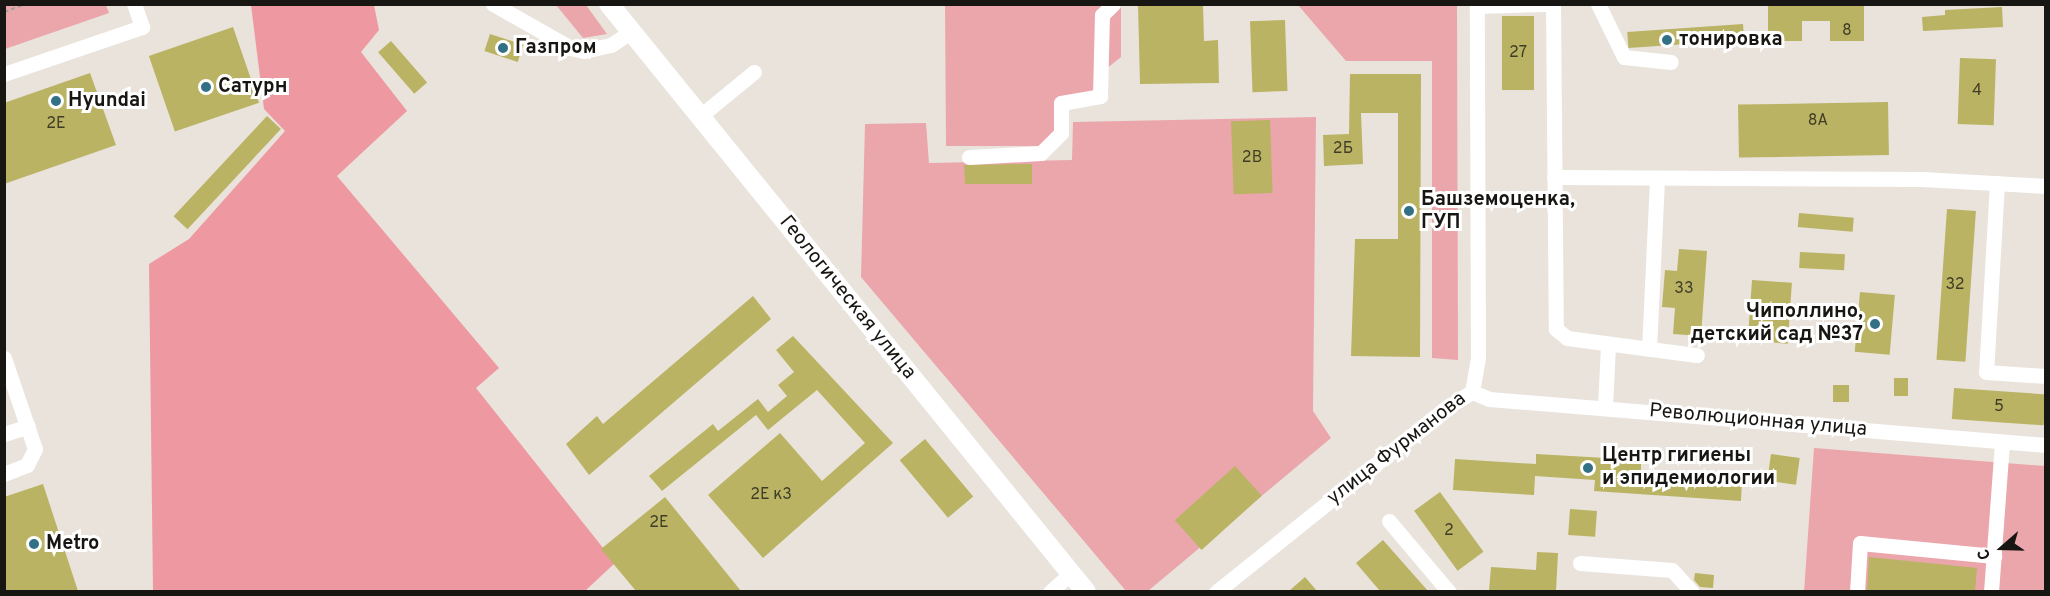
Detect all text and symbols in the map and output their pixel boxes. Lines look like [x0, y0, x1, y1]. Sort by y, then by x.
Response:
house number: 8 [1842, 21, 1852, 41]
place label: тонировка [1679, 28, 1783, 52]
marker: тонировка [1660, 33, 1674, 47]
place label: Газпром [515, 36, 597, 60]
marker: Газпром [496, 41, 510, 55]
house number: 27 [1509, 43, 1527, 63]
place label: Сатурн [218, 75, 287, 99]
marker: Сатурн [199, 80, 213, 94]
house number: 4 [1972, 81, 1982, 101]
place label: Hyundai [68, 89, 146, 113]
marker: Hyundai [49, 94, 63, 108]
house number: 8А [1808, 111, 1828, 131]
house number: 2Е [46, 114, 66, 134]
house number: 2Б [1333, 139, 1353, 159]
house number: 2В [1242, 148, 1262, 168]
place label: Башземоценка, ГУП [1421, 188, 1575, 235]
marker: Башземоценка, ГУП [1402, 204, 1416, 218]
street label: Геологическая улица [774, 211, 920, 385]
house number: 32 [1945, 275, 1965, 295]
house number: 33 [1674, 279, 1694, 299]
place label: Чиполлино, детский сад №37 [1691, 300, 1863, 347]
marker: Чиполлино, детский сад №37 [1868, 317, 1882, 331]
street label: улица Фурманова [1323, 387, 1471, 511]
house number: 5 [1994, 397, 2004, 417]
street label: Революционная улица [1648, 400, 1868, 442]
place label: Центр гигиены и эпидемиологии [1602, 444, 1775, 491]
marker: Центр гигиены и эпидемиологии [1579, 459, 1597, 477]
house number: 2Е к3 [750, 485, 792, 505]
house number: 2Е [649, 513, 669, 533]
north arrow [1972, 518, 2032, 578]
house number: 2 [1444, 521, 1454, 541]
place label: Metro [46, 532, 99, 556]
marker: Metro [27, 537, 41, 551]
text: С [1974, 546, 1996, 562]

